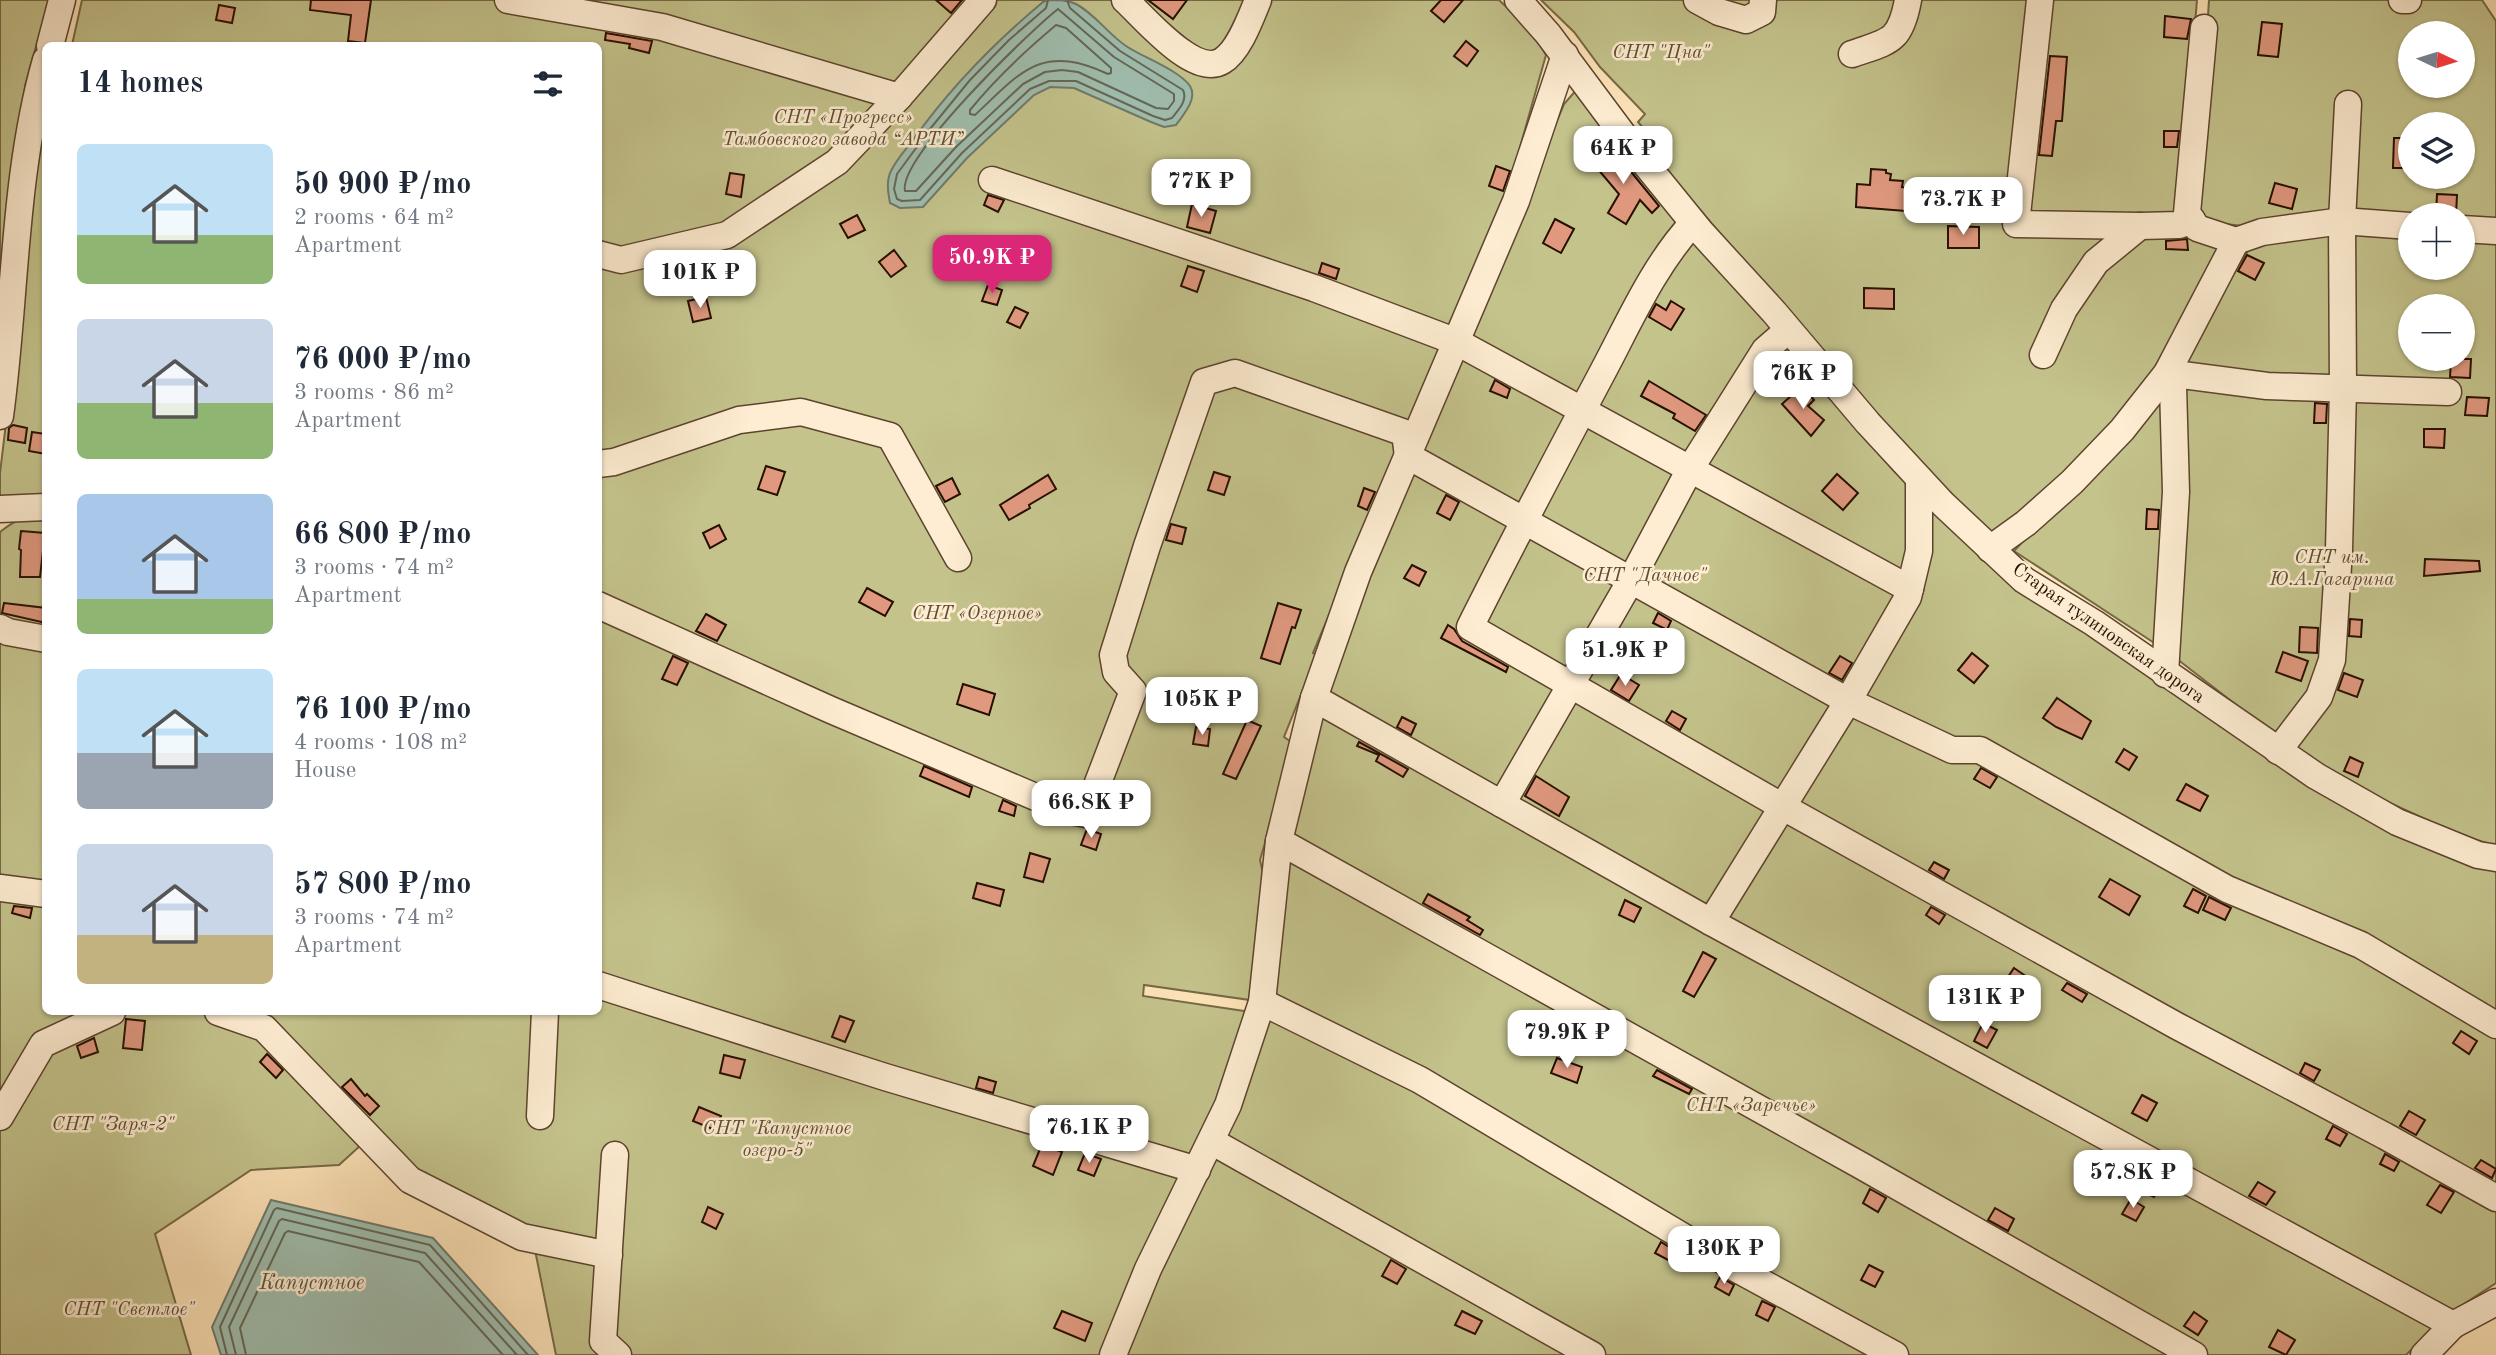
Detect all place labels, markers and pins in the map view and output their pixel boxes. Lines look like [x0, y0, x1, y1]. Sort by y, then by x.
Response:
pin: 64K ₽ [1574, 127, 1672, 186]
pin: 77K ₽ [1152, 160, 1250, 219]
pin: 73.7K ₽ [1898, 177, 2028, 237]
pin: 50.9K ₽ [927, 236, 1057, 295]
pin: 101K ₽ [643, 250, 757, 310]
pin: 76K ₽ [1754, 352, 1852, 411]
pin: 51.9K ₽ [1560, 628, 1690, 688]
pin: 105K ₽ [1145, 678, 1259, 737]
pin: 66.8K ₽ [1026, 780, 1156, 840]
pin: 131K ₽ [1928, 976, 2042, 1035]
pin: 79.9K ₽ [1502, 1010, 1632, 1070]
pin: 76.1K ₽ [1024, 1106, 1154, 1165]
pin: 57.8K ₽ [2068, 1150, 2198, 1210]
pin: 130K ₽ [1667, 1226, 1781, 1286]

